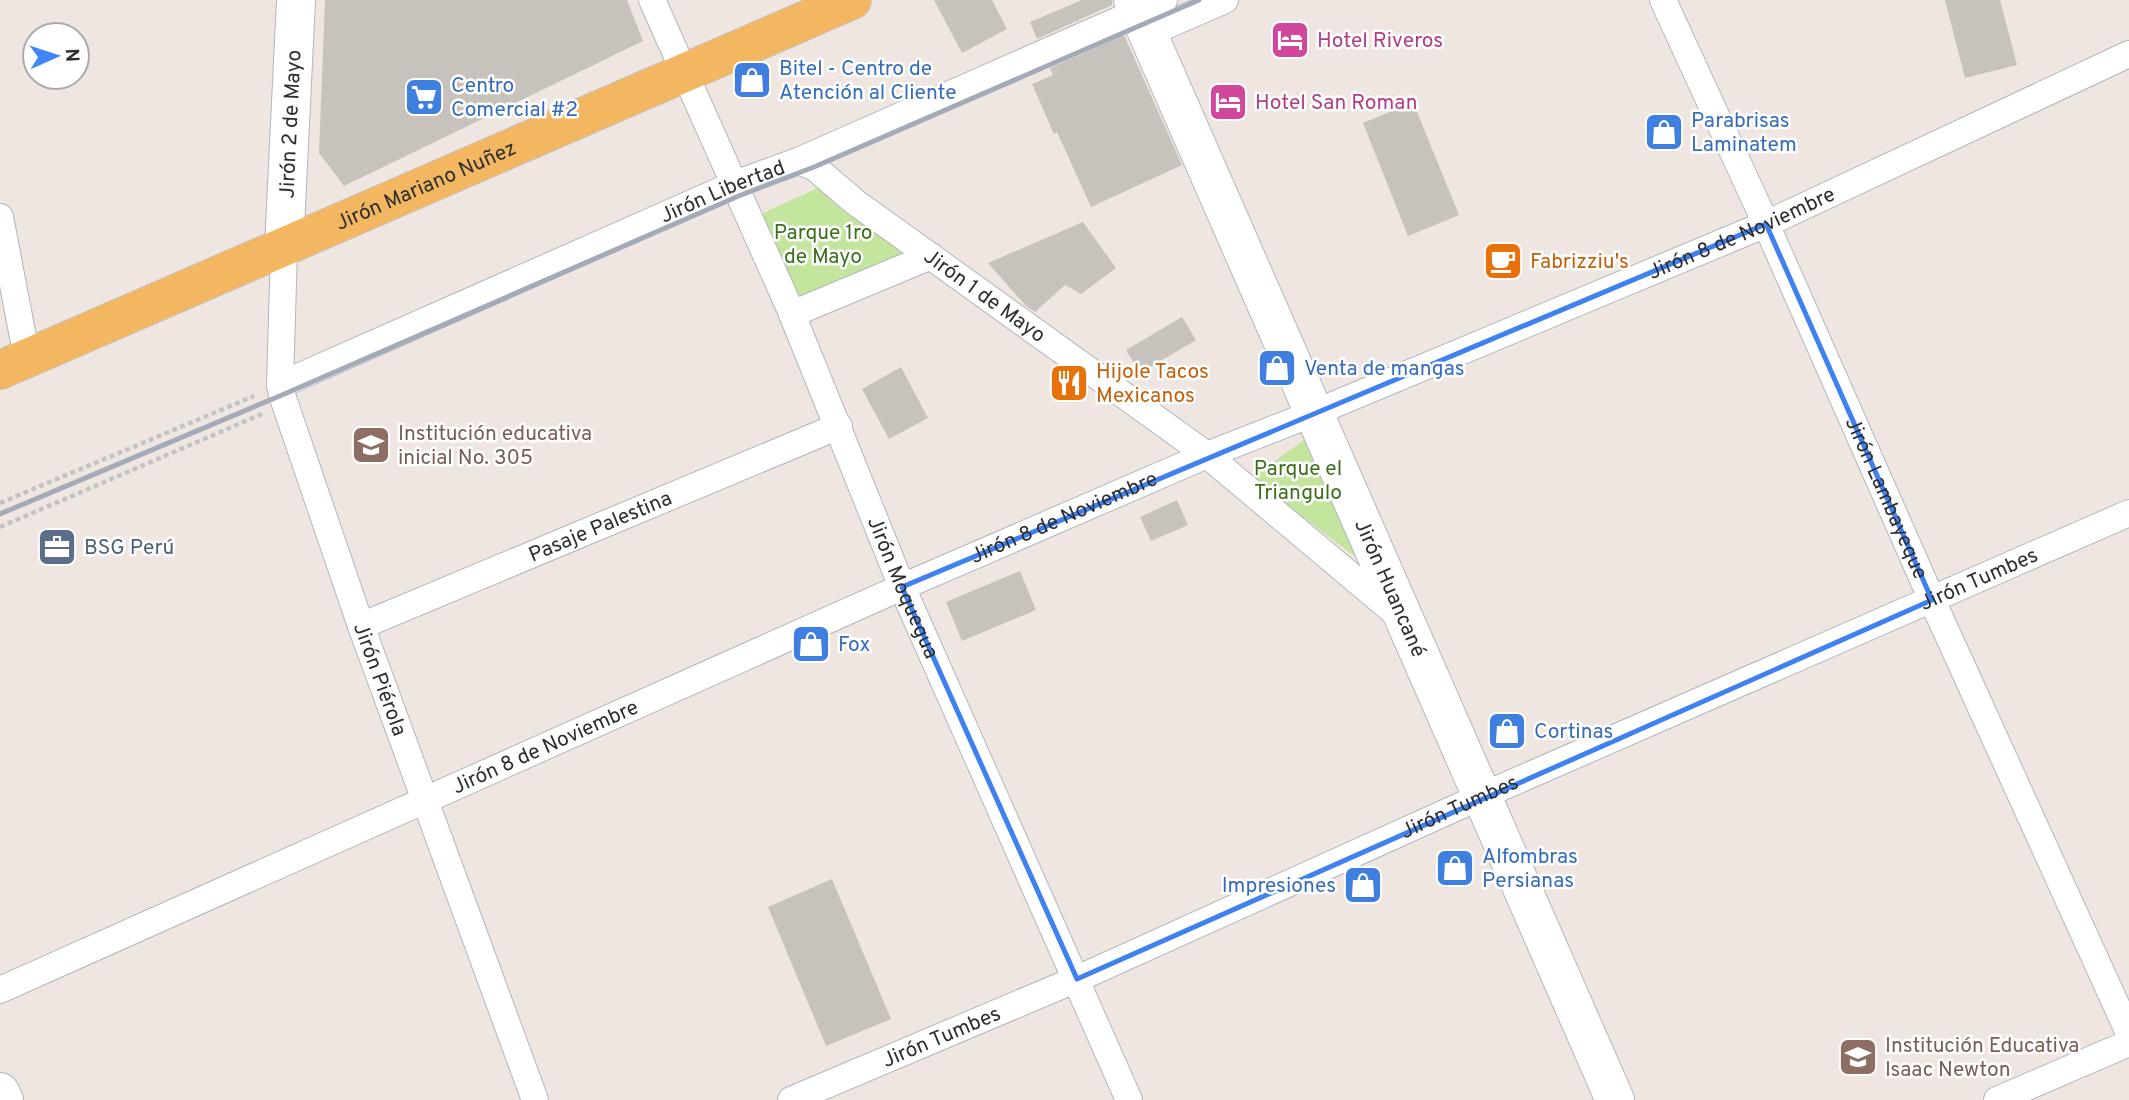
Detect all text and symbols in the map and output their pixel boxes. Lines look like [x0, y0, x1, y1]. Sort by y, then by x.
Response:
hotel icon: Hotel Riveros [1269, 19, 1311, 61]
north arrow [21, 21, 91, 91]
place label: Hotel Riveros [1317, 28, 1443, 55]
text: N [59, 48, 83, 63]
street label: Jirón 2 de Mayo [274, 49, 309, 199]
place label: Bitel - Centro de Atención al Cliente [779, 56, 957, 107]
shop icon: Bitel - Centro de Atención al Cliente [731, 59, 773, 101]
place label: Centro Comercial #2 [451, 73, 578, 124]
supermarket icon: Centro Comercial #2 [403, 76, 445, 118]
hotel icon: Hotel San Roman [1207, 81, 1249, 123]
place label: Hotel San Roman [1255, 90, 1417, 117]
place label: Parabrisas Laminatem [1691, 108, 1797, 159]
shop icon: Parabrisas Laminatem [1643, 111, 1685, 153]
street label: Jirón Mariano Nuñez [332, 135, 521, 238]
street label: Jirón Libertad [656, 155, 789, 230]
street label: Jirón 8 de Noviembre [1644, 182, 1840, 287]
park label: Parque 1ro de Mayo [774, 220, 872, 271]
cafe icon: Fabrizziu's [1482, 240, 1524, 282]
street label: Jirón 1 de Mayo [918, 244, 1050, 350]
place label: Fabrizziu's [1530, 249, 1629, 276]
shop icon: Venta de mangas [1256, 347, 1298, 389]
place label: Venta de mangas [1304, 356, 1465, 383]
place label: Hijole Tacos Mexicanos [1096, 359, 1209, 410]
restaurant icon: Hijole Tacos Mexicanos [1048, 362, 1090, 404]
street label: Jirón Lambayeque [1838, 413, 1933, 584]
place label: Institución educativa inicial No. 305 [398, 421, 592, 472]
school or university icon: Institución educativa inicial No. 305 [350, 424, 392, 466]
park label: Parque el Triangulo [1254, 456, 1342, 507]
street label: Jirón 8 de Noviembre [966, 466, 1162, 571]
street label: Pasaje Palestina [525, 485, 676, 569]
street label: Jirón Moquegua [860, 513, 944, 663]
street label: Jirón Huancané [1347, 515, 1431, 662]
office icon: BSG Perú [36, 526, 78, 568]
place label: BSG Perú [84, 535, 174, 562]
street label: Jirón Tumbes [1916, 542, 2043, 618]
street label: Jirón Piérola [346, 619, 412, 740]
shop icon: Fox [790, 623, 832, 665]
place label: Fox [838, 632, 870, 659]
street label: Jirón 8 de Noviembre [448, 694, 643, 801]
shop icon: Cortinas [1486, 710, 1528, 752]
place label: Cortinas [1534, 719, 1613, 746]
street label: Jirón Tumbes [1397, 770, 1523, 846]
place label: Alfombras Persianas [1482, 844, 1578, 895]
shop icon: Alfombras Persianas [1434, 847, 1476, 889]
shop icon: Impresiones [1342, 864, 1384, 906]
place label: Impresiones [1222, 873, 1336, 900]
street label: Jirón Tumbes [878, 1001, 1005, 1075]
place label: Institución Educativa Isaac Newton [1885, 1033, 2079, 1084]
school or university icon: Institución Educativa Isaac Newton [1837, 1036, 1879, 1078]

